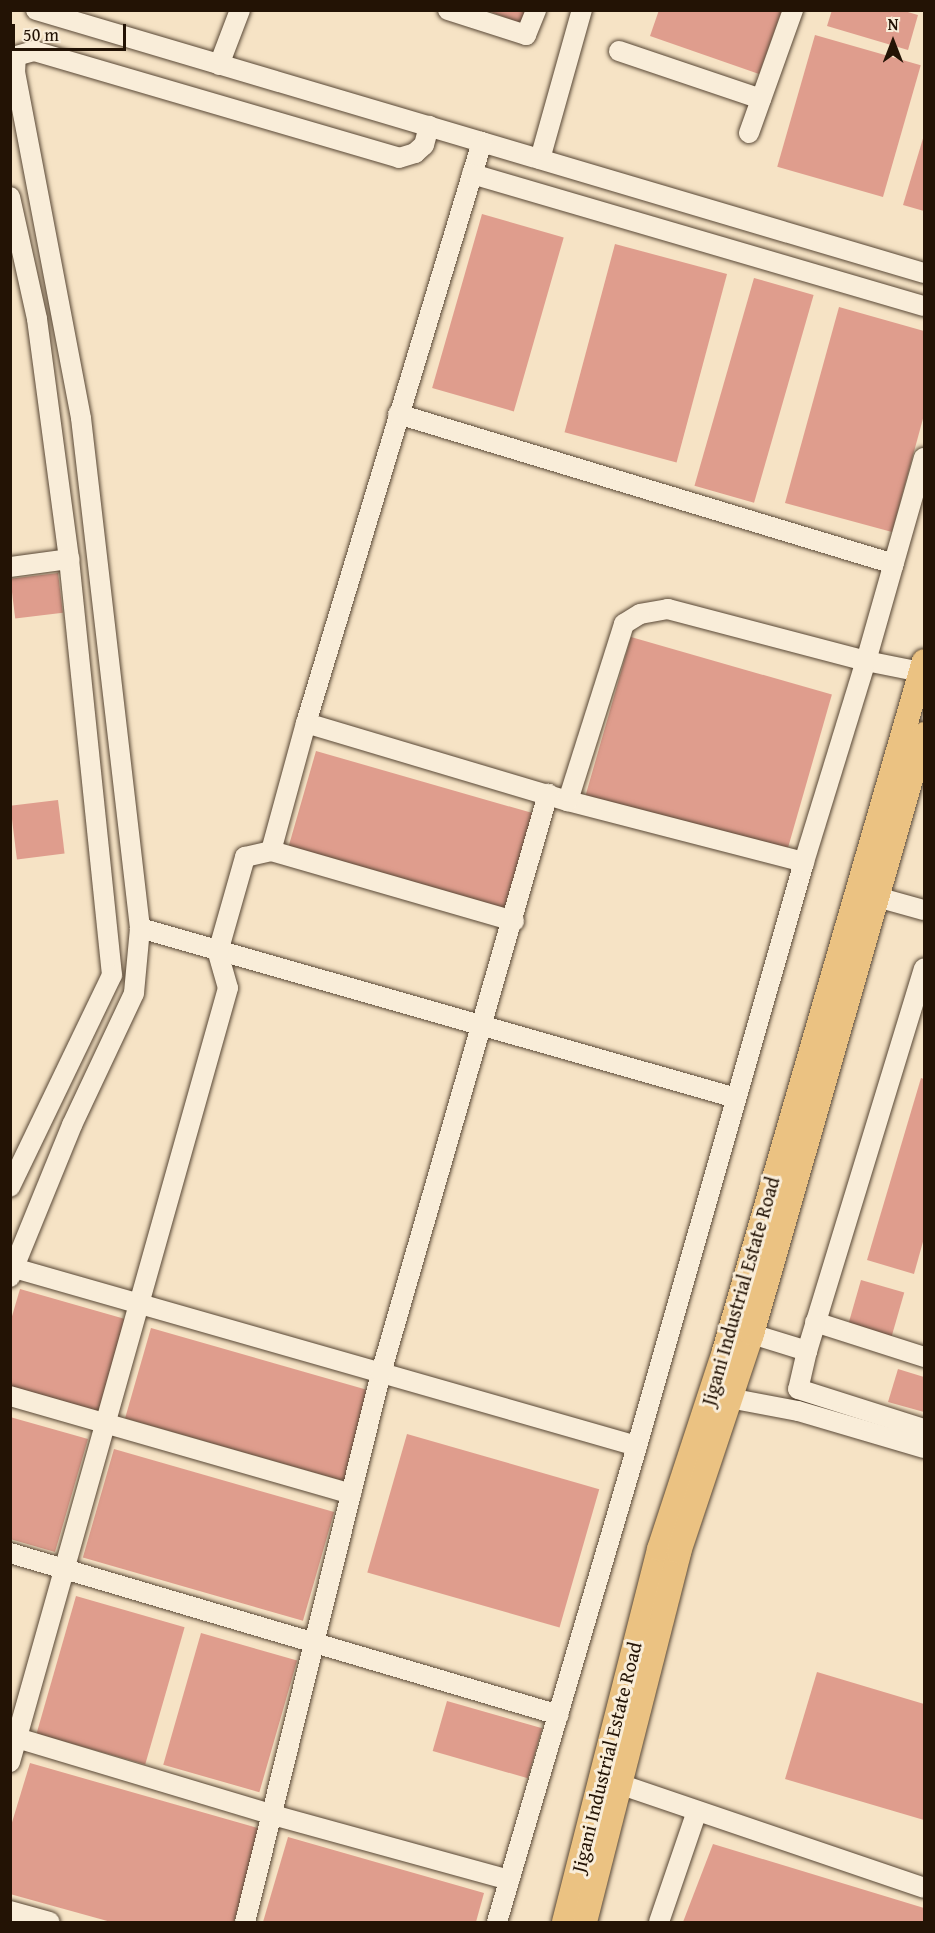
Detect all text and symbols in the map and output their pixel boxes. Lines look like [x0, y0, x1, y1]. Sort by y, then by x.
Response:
scale bar [15, 12, 129, 50]
north arrow [863, 12, 923, 72]
text: N [888, 12, 898, 36]
text: 50 m [23, 21, 59, 48]
street label: Jigani Industrial Estate Road [696, 1174, 784, 1408]
street label: Jigani Industrial Estate Road [566, 1639, 646, 1875]

